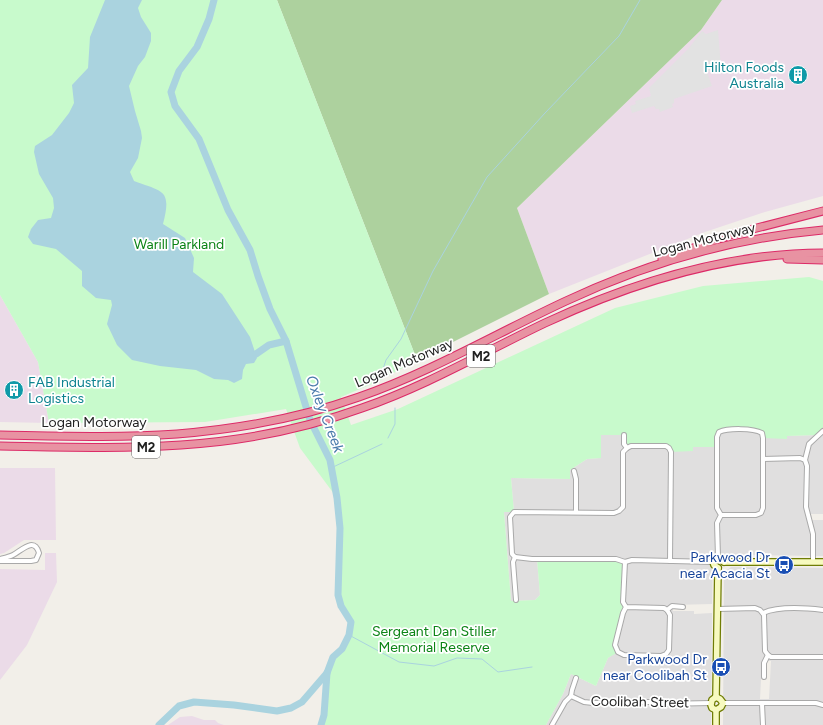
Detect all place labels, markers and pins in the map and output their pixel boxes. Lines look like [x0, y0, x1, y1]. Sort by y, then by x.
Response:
place label: Hilton Foods Australia [704, 59, 784, 92]
building icon: Hilton Foods Australia [787, 64, 809, 86]
place label: FAB Industrial Logistics [28, 374, 115, 407]
building icon: FAB Industrial Logistics [3, 379, 25, 401]
place label: Parkwood Dr near Acacia St [680, 549, 770, 582]
bus stop icon: Parkwood Dr near Acacia St [773, 554, 795, 576]
place label: Parkwood Dr near Coolibah St [603, 651, 707, 684]
bus stop icon: Parkwood Dr near Coolibah St [710, 656, 732, 678]

